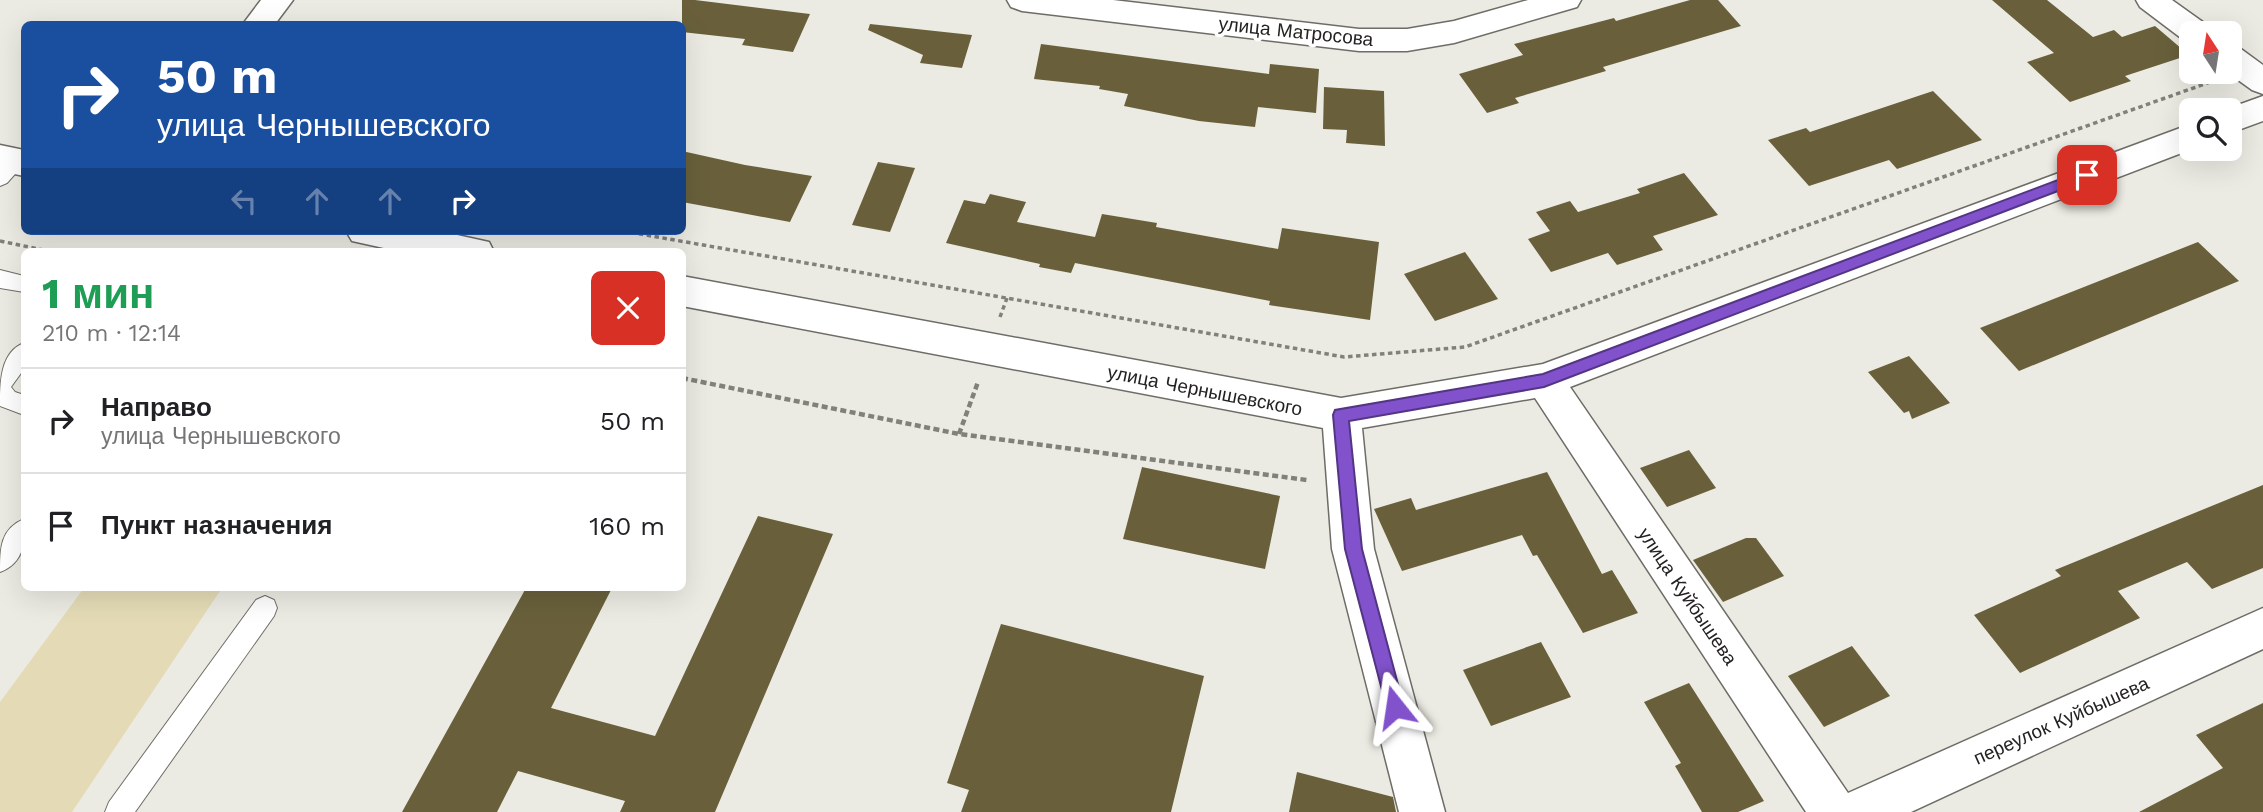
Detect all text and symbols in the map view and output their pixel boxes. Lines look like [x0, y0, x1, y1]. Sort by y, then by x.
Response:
street label: улица Матросова [1217, 12, 1375, 51]
north arrow [2179, 21, 2242, 84]
map controls [2179, 21, 2242, 161]
text: 50 m [157, 47, 277, 105]
icon: right [42, 49, 133, 140]
button: search [2179, 98, 2242, 161]
text: улица Чернышевского [157, 106, 491, 144]
pin [2057, 145, 2117, 205]
icon: arrive [2068, 156, 2106, 194]
icon: left [225, 182, 263, 220]
icon: ahead [298, 182, 336, 220]
icon: ahead [371, 182, 409, 220]
icon: right [444, 182, 482, 220]
text: 1 мин [42, 269, 154, 318]
button: close [591, 271, 665, 345]
text: 210 m · 12:14 [42, 320, 181, 347]
street label: улица Чернышевского [1106, 360, 1304, 421]
text: Направо [101, 392, 212, 422]
icon: right [42, 402, 80, 440]
text: 50 m [600, 406, 665, 436]
text: улица Чернышевского [101, 423, 341, 450]
icon: arrive [42, 507, 80, 545]
text: Пункт назначения [101, 510, 332, 540]
text: 160 m [589, 511, 665, 541]
street label: улица Куйбышева [1633, 523, 1742, 670]
position arrow [1358, 670, 1432, 744]
street label: переулок Куйбышева [1970, 671, 2153, 770]

